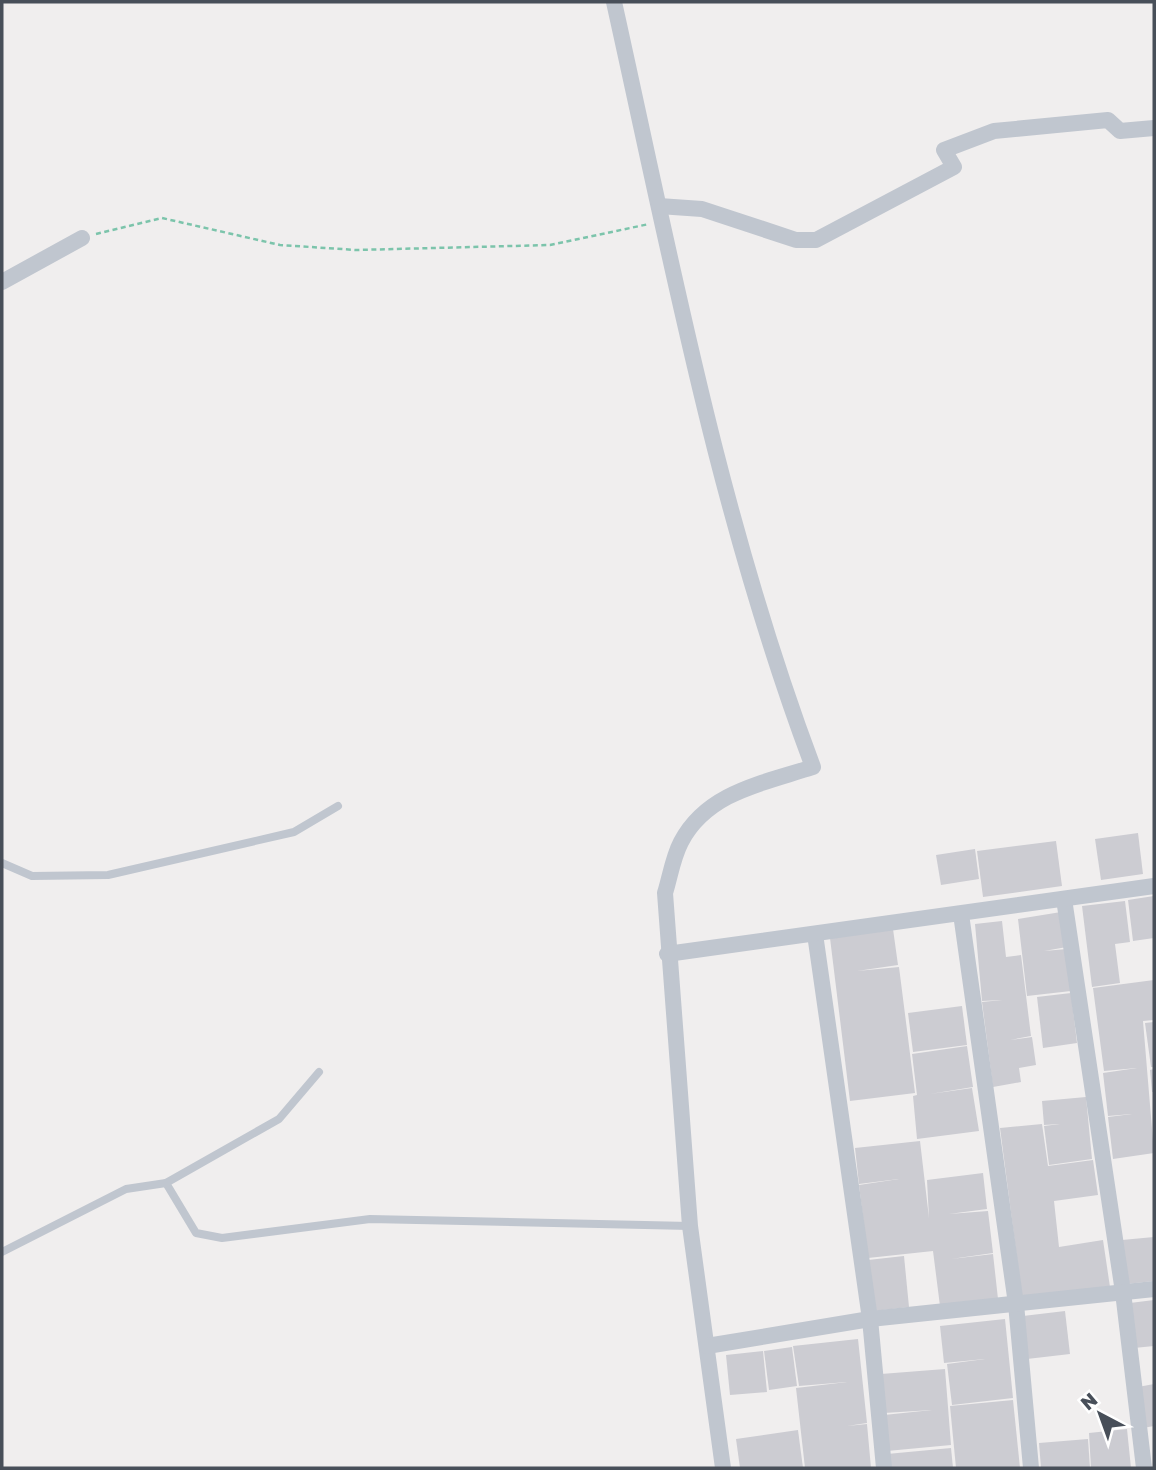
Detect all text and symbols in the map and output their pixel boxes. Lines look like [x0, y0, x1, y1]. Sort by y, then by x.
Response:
north arrow [1065, 1379, 1135, 1449]
text: N [1076, 1387, 1102, 1414]

